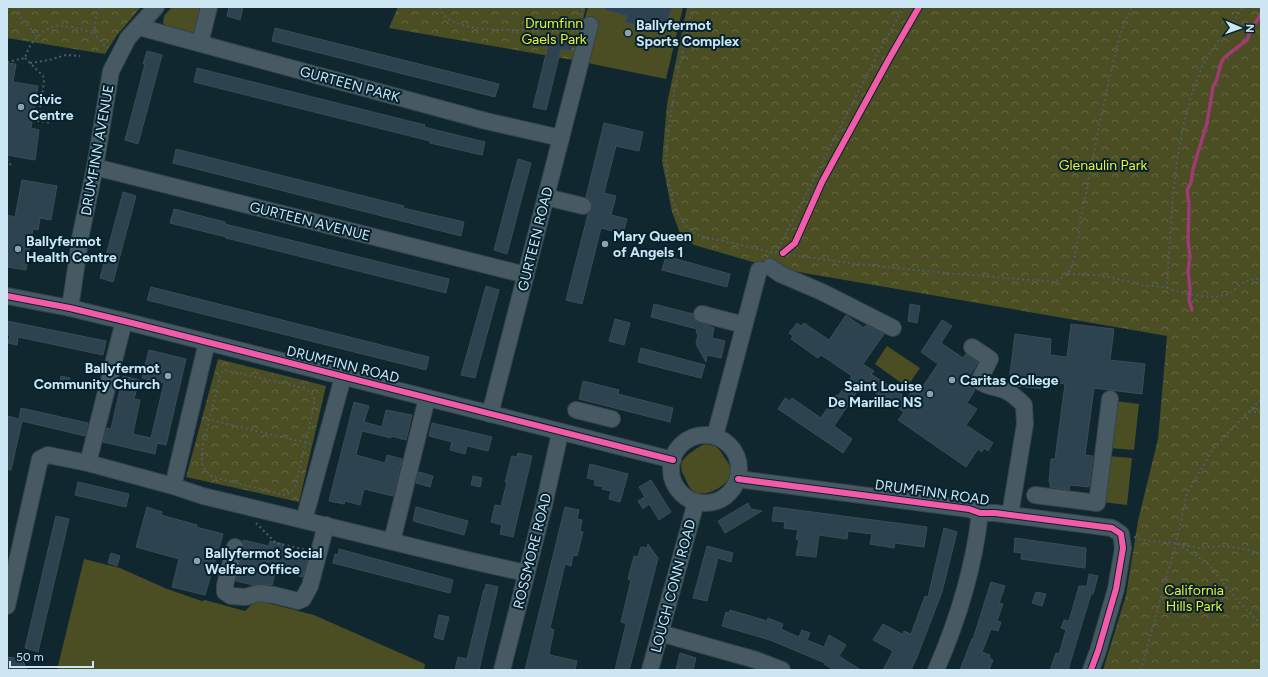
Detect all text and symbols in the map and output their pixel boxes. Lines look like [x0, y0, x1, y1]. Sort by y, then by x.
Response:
north arrow [1220, 8, 1260, 48]
park label: Drumfinn Gaels Park [521, 15, 587, 48]
place label: Ballyfermot Sports Complex [636, 17, 740, 50]
text: N [1243, 24, 1256, 33]
marker: Ballyfermot Sports Complex [623, 28, 633, 38]
street label: GURTEEN PARK [298, 63, 402, 106]
street label: DRUMFINN AVENUE [78, 83, 117, 217]
place label: Civic Centre [29, 91, 74, 124]
marker: Civic Centre [16, 102, 26, 112]
park label: Glenaulin Park [1059, 157, 1147, 174]
street label: GURTEEN ROAD [514, 185, 557, 293]
street label: GURTEEN AVENUE [248, 198, 372, 245]
place label: Mary Queen of Angels 1 [613, 228, 692, 261]
place label: Ballyfermot Health Centre [26, 233, 117, 266]
marker: Mary Queen of Angels 1 [600, 239, 610, 249]
marker: Ballyfermot Health Centre [13, 244, 23, 254]
street label: DRUMFINN ROAD [285, 342, 401, 387]
place label: Ballyfermot Community Church [34, 360, 160, 393]
marker: Ballyfermot Community Church [163, 371, 173, 381]
place label: Caritas College [960, 372, 1059, 389]
marker: Caritas College [947, 375, 957, 385]
place label: Saint Louise De Marillac NS [828, 378, 922, 411]
marker: Saint Louise De Marillac NS [925, 389, 935, 399]
street label: DRUMFINN ROAD [874, 476, 990, 509]
street label: ROSSMORE ROAD [510, 491, 555, 611]
street label: LOUGH CONN ROAD [648, 518, 699, 655]
place label: Ballyfermot Social Welfare Office [205, 545, 323, 578]
marker: Ballyfermot Social Welfare Office [192, 556, 202, 566]
park label: California Hills Park [1164, 582, 1224, 615]
scale bar [10, 643, 93, 669]
text: 50 m [16, 650, 44, 664]

